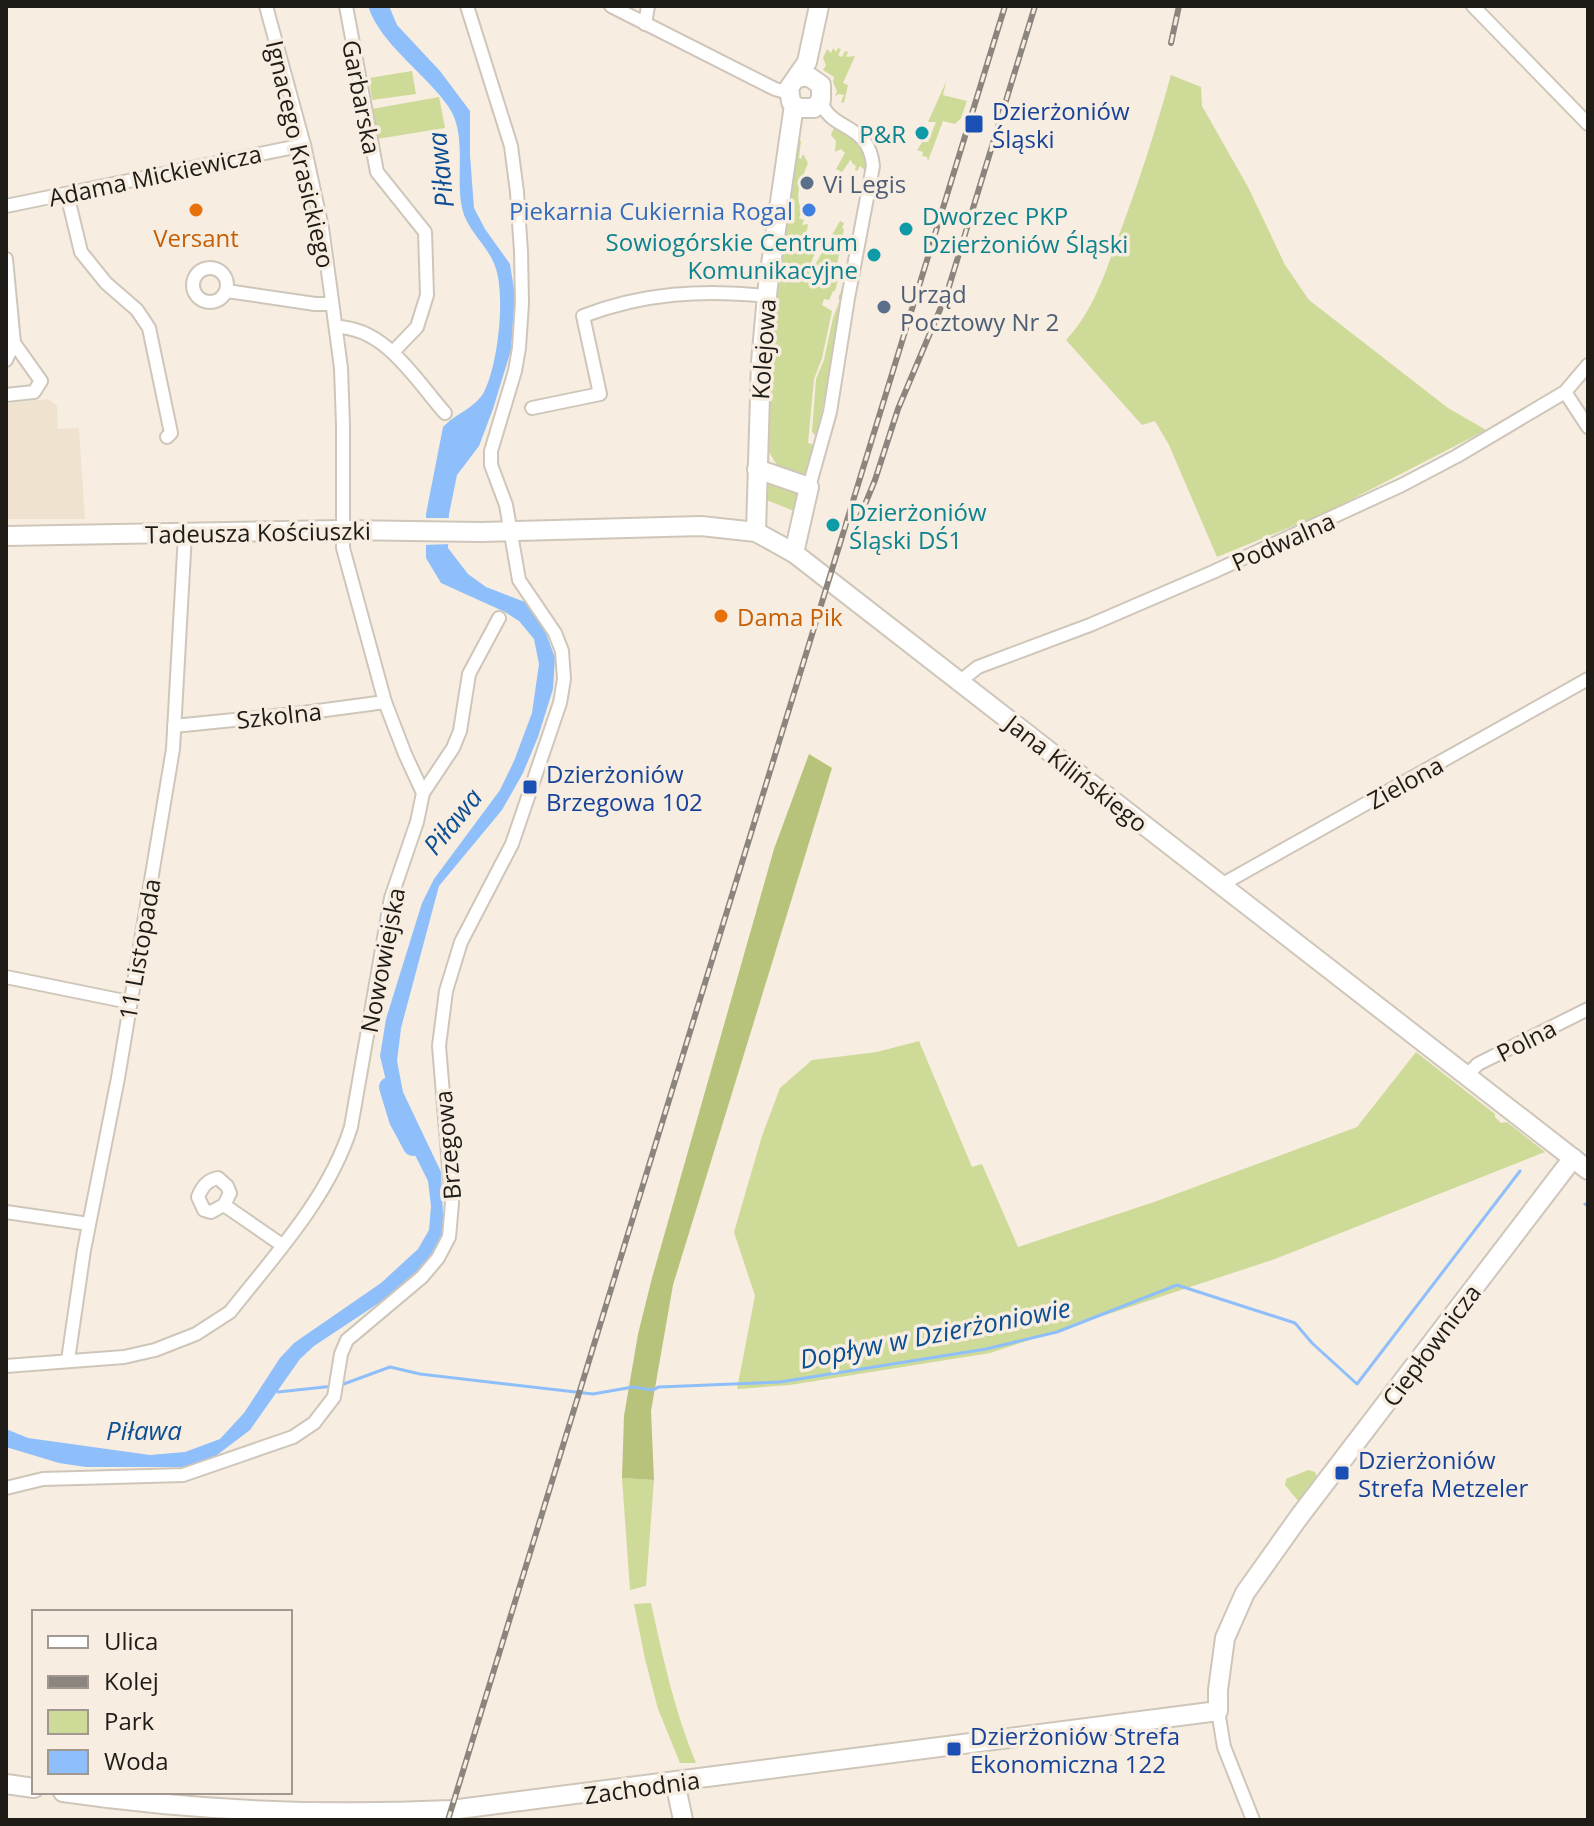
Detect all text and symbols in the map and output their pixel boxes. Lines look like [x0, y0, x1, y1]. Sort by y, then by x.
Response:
street label: Ignacego Krasickiego [259, 37, 343, 271]
street label: Garbarska [335, 37, 389, 157]
place label: Dzierżoniów Śląski [992, 94, 1130, 155]
marker: Dzierżoniów Śląski [963, 113, 985, 135]
place label: P&R [859, 117, 906, 150]
marker: P&R [913, 124, 931, 142]
water label: Piława [418, 130, 462, 210]
street label: Adama Mickiewicza [45, 136, 265, 214]
place label: Vi Legis [823, 167, 906, 200]
marker: Vi Legis [798, 174, 816, 192]
place label: Piekarnia Cukiernia Rogal [509, 194, 793, 227]
place label: Dworzec PKP Dzierżoniów Śląski [922, 199, 1128, 260]
marker: Versant [187, 201, 205, 219]
marker: Piekarnia Cukiernia Rogal [800, 201, 818, 219]
marker: Dworzec PKP Dzierżoniów Śląski [897, 220, 915, 238]
place label: Versant [153, 221, 239, 254]
place label: Sowiogórskie Centrum Komunikacyjne [606, 225, 858, 286]
marker: Sowiogórskie Centrum Komunikacyjne [865, 246, 883, 264]
place label: Urząd Pocztowy Nr 2 [900, 277, 1059, 338]
street label: Kolejowa [743, 297, 783, 401]
marker: Urząd Pocztowy Nr 2 [875, 298, 893, 316]
place label: Dzierżoniów Śląski DŚ1 [849, 495, 987, 556]
street label: Podwalna [1226, 504, 1340, 578]
street label: Tadeusza Kościuszki [145, 514, 371, 550]
marker: Dzierżoniów Śląski DŚ1 [824, 516, 842, 534]
place label: Dama Pik [737, 600, 843, 633]
marker: Dama Pik [712, 607, 730, 625]
street label: Szkolna [235, 694, 323, 736]
street label: Jana Kilińskiego [997, 706, 1155, 839]
street label: Zielona [1361, 748, 1449, 816]
place label: Dzierżoniów Brzegowa 102 [546, 757, 703, 818]
marker: Dzierżoniów Brzegowa 102 [521, 778, 539, 796]
water label: Piława [414, 780, 490, 862]
street label: 11 Listopada [110, 876, 168, 1022]
street label: Nowowiejska [352, 885, 412, 1035]
street label: Polna [1490, 1011, 1562, 1069]
street label: Brzegowa [426, 1089, 468, 1201]
street label: Ciepłownicza [1374, 1277, 1488, 1413]
water label: Dopływ w Dzierżoniowie [796, 1289, 1074, 1377]
water label: Piława [106, 1412, 182, 1448]
place label: Dzierżoniów Strefa Metzeler [1358, 1443, 1529, 1504]
marker: Dzierżoniów Strefa Metzeler [1333, 1464, 1351, 1482]
legend [32, 1610, 292, 1794]
text: Ulica [104, 1624, 158, 1657]
text: Kolej [104, 1664, 159, 1697]
text: Park [104, 1704, 155, 1737]
place label: Dzierżoniów Strefa Ekonomiczna 122 [970, 1719, 1180, 1780]
marker: Dzierżoniów Strefa Ekonomiczna 122 [945, 1740, 963, 1758]
text: Woda [104, 1744, 169, 1777]
street label: Zachodnia [582, 1763, 702, 1811]

